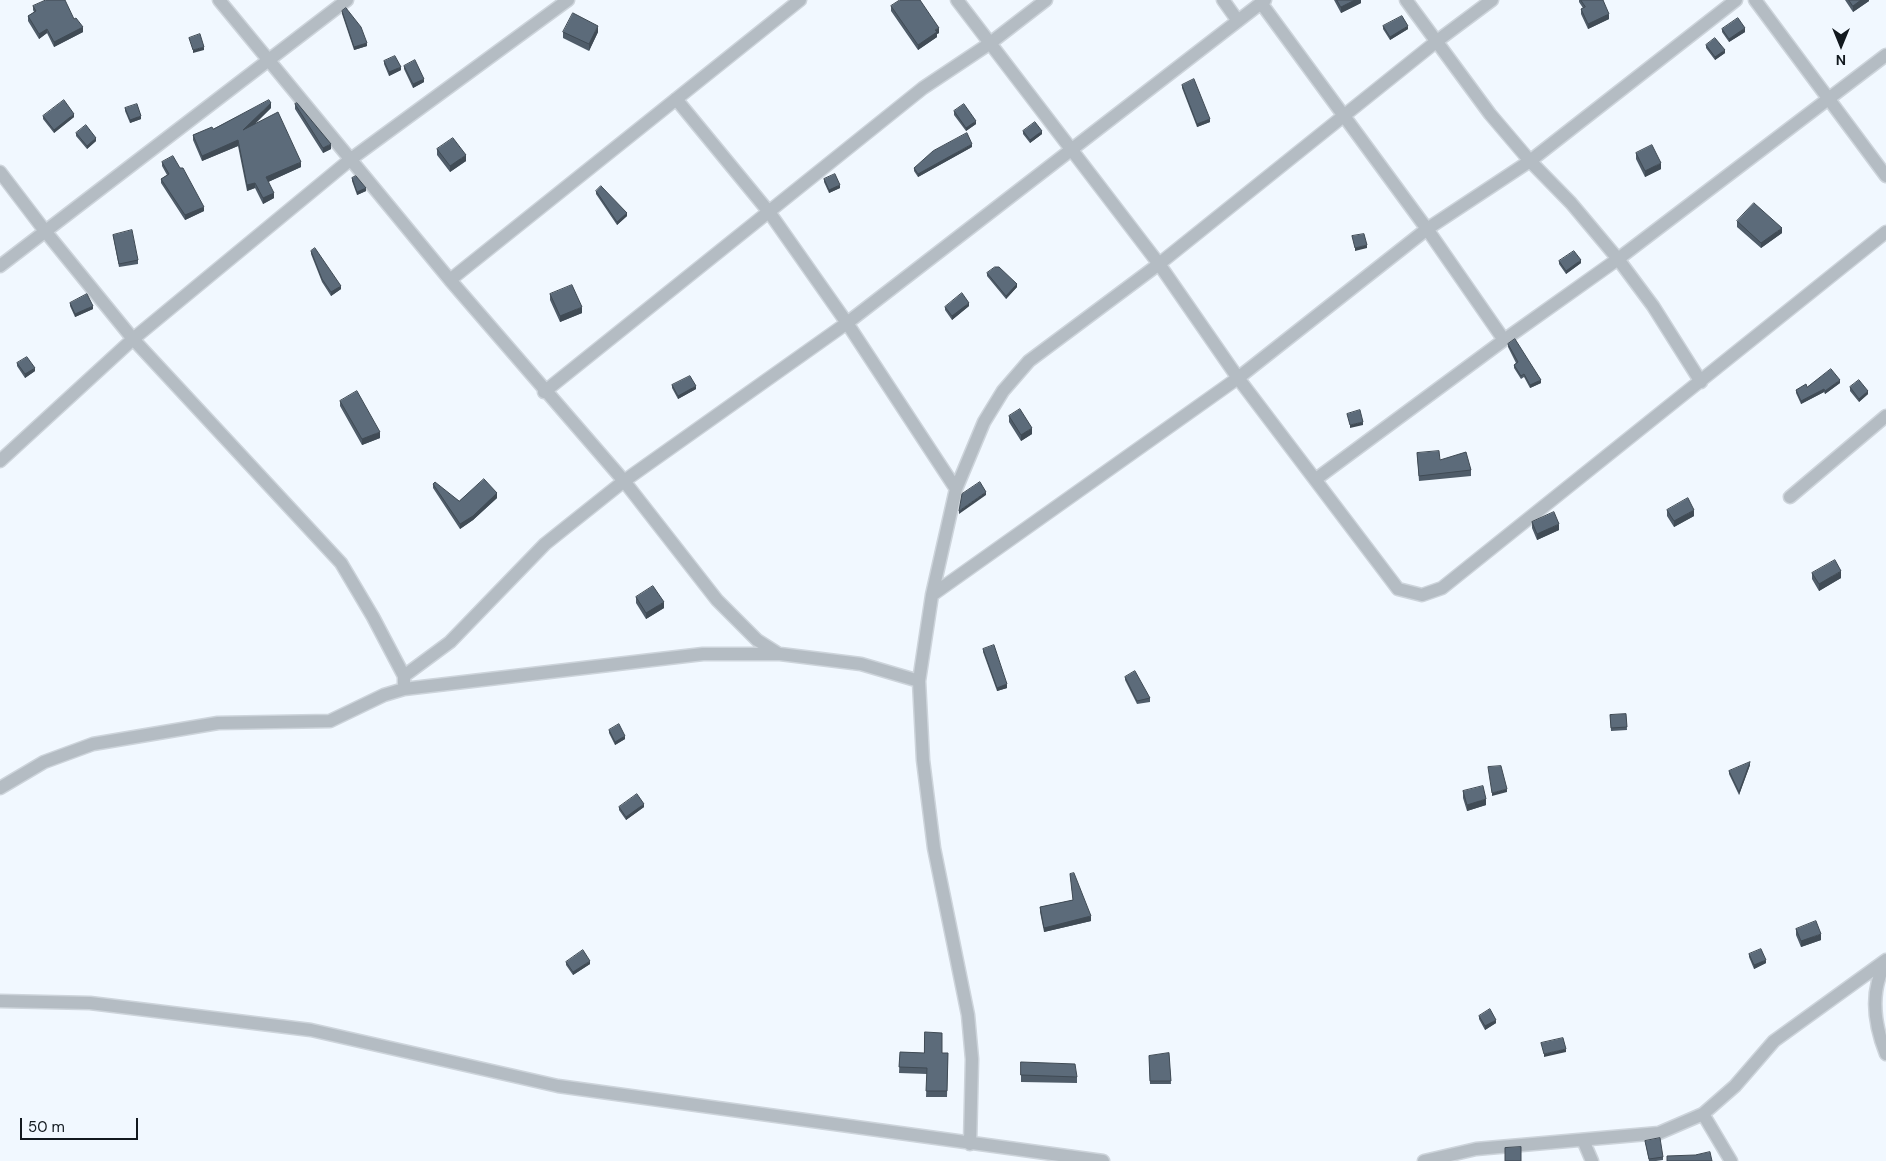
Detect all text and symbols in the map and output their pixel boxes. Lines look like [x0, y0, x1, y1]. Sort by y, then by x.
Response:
north arrow [1816, 20, 1866, 70]
text: N [1836, 51, 1846, 69]
scale bar [22, 1108, 140, 1140]
text: 50 m [28, 1117, 65, 1137]

